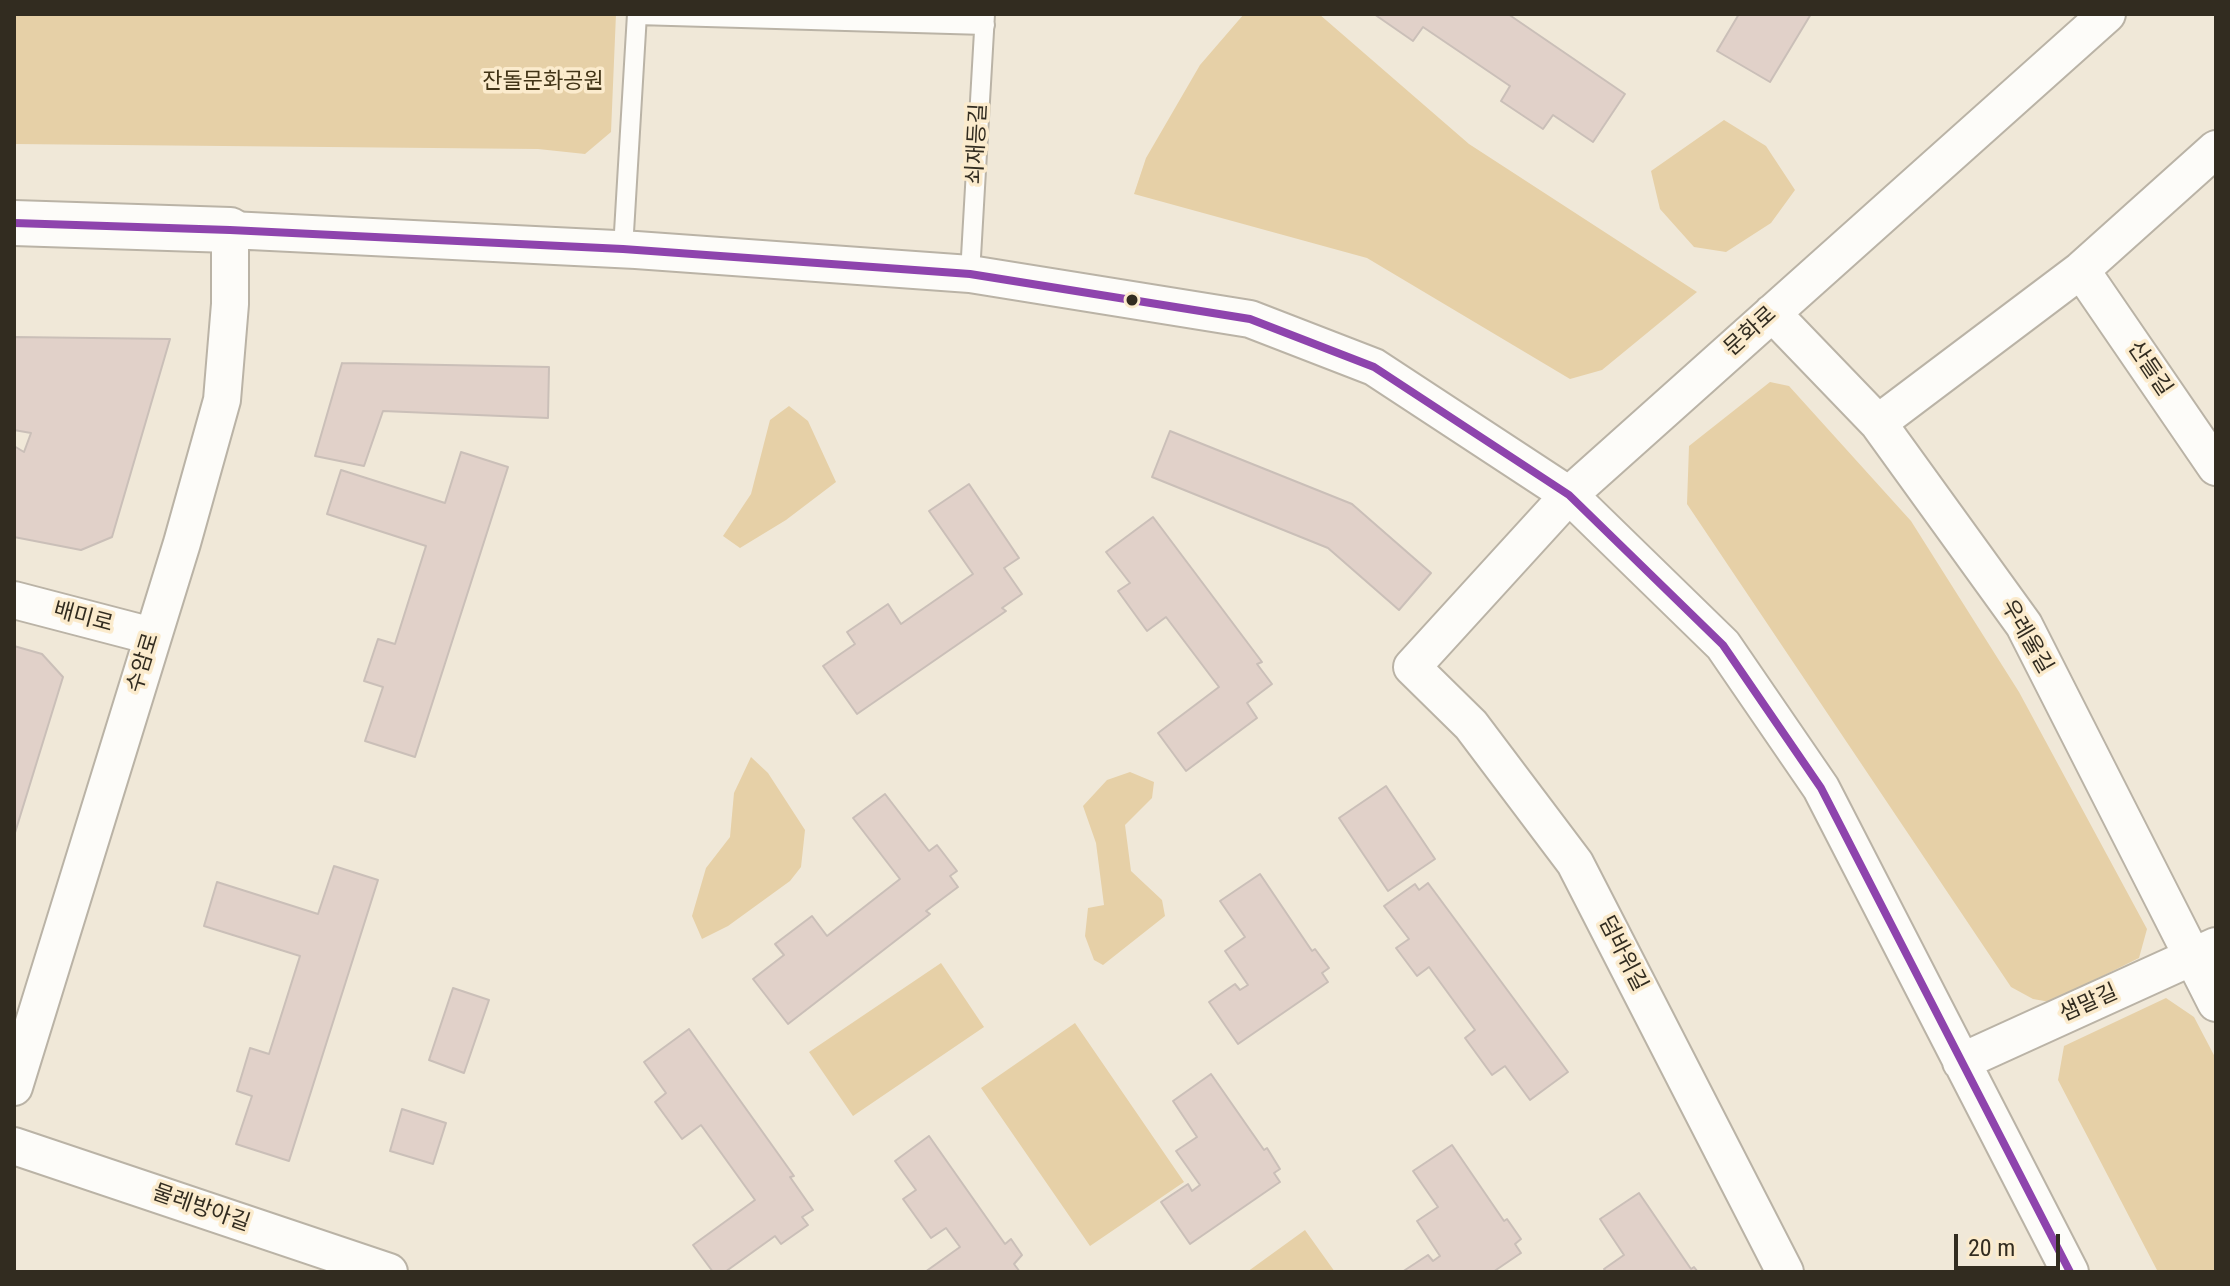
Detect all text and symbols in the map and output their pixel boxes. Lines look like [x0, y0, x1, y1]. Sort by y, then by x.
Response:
park label: 잔돌문화공원 [482, 69, 604, 95]
street label: 쇠재등길 [963, 103, 993, 185]
unlabelled marker [1124, 292, 1140, 308]
street label: 문화로 [1720, 302, 1782, 362]
street label: 산들길 [2121, 336, 2177, 402]
street label: 우레울길 [1994, 595, 2058, 679]
street label: 배미로 [50, 597, 116, 639]
street label: 수암로 [123, 630, 165, 696]
street label: 덤바위길 [1592, 912, 1652, 996]
street label: 샘말길 [2056, 980, 2122, 1028]
street label: 물레방아길 [149, 1180, 253, 1238]
scale bar [1958, 1218, 2064, 1268]
text: 20 m [1968, 1234, 2015, 1262]

